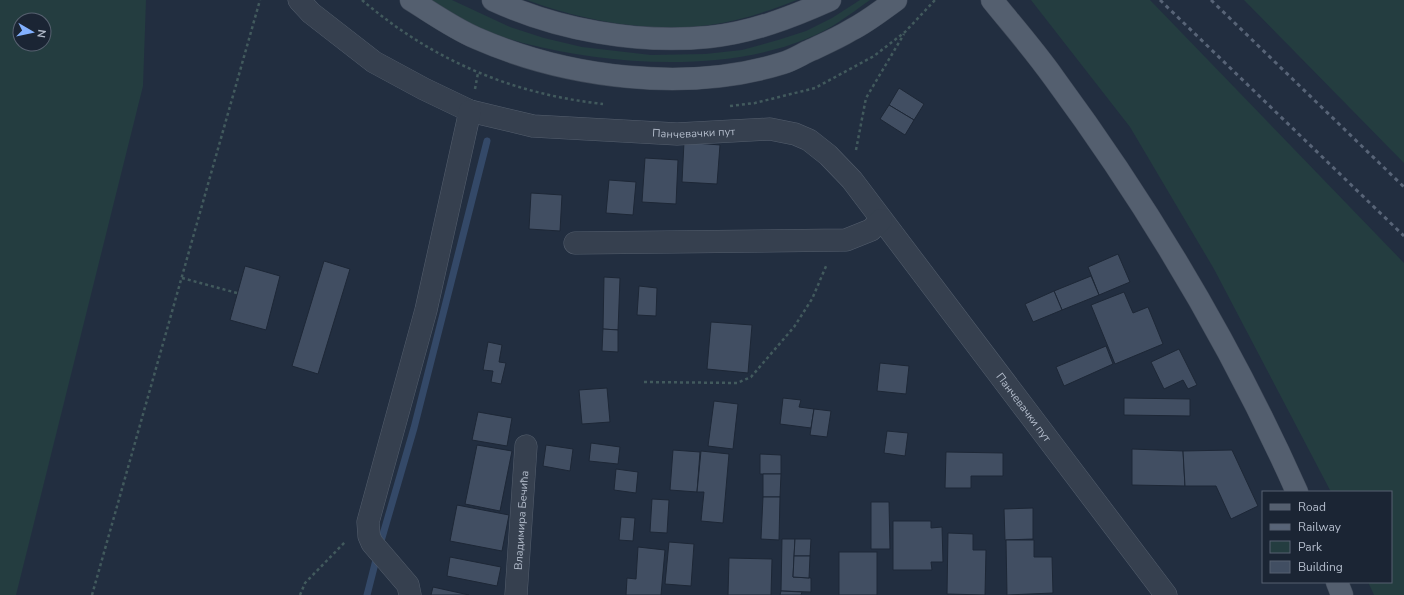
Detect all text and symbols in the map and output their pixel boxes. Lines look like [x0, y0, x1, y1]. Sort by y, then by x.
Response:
north arrow [12, 12, 52, 52]
text: N [33, 28, 49, 39]
street label: Панчевачки пут [652, 123, 736, 142]
street label: Панчевачки пут [993, 370, 1055, 445]
street label: Владимира Бечића [510, 470, 532, 570]
legend [1262, 491, 1392, 583]
text: Road [1298, 499, 1326, 515]
text: Railway [1298, 519, 1342, 535]
text: Park [1298, 539, 1323, 555]
text: Building [1298, 559, 1343, 575]

